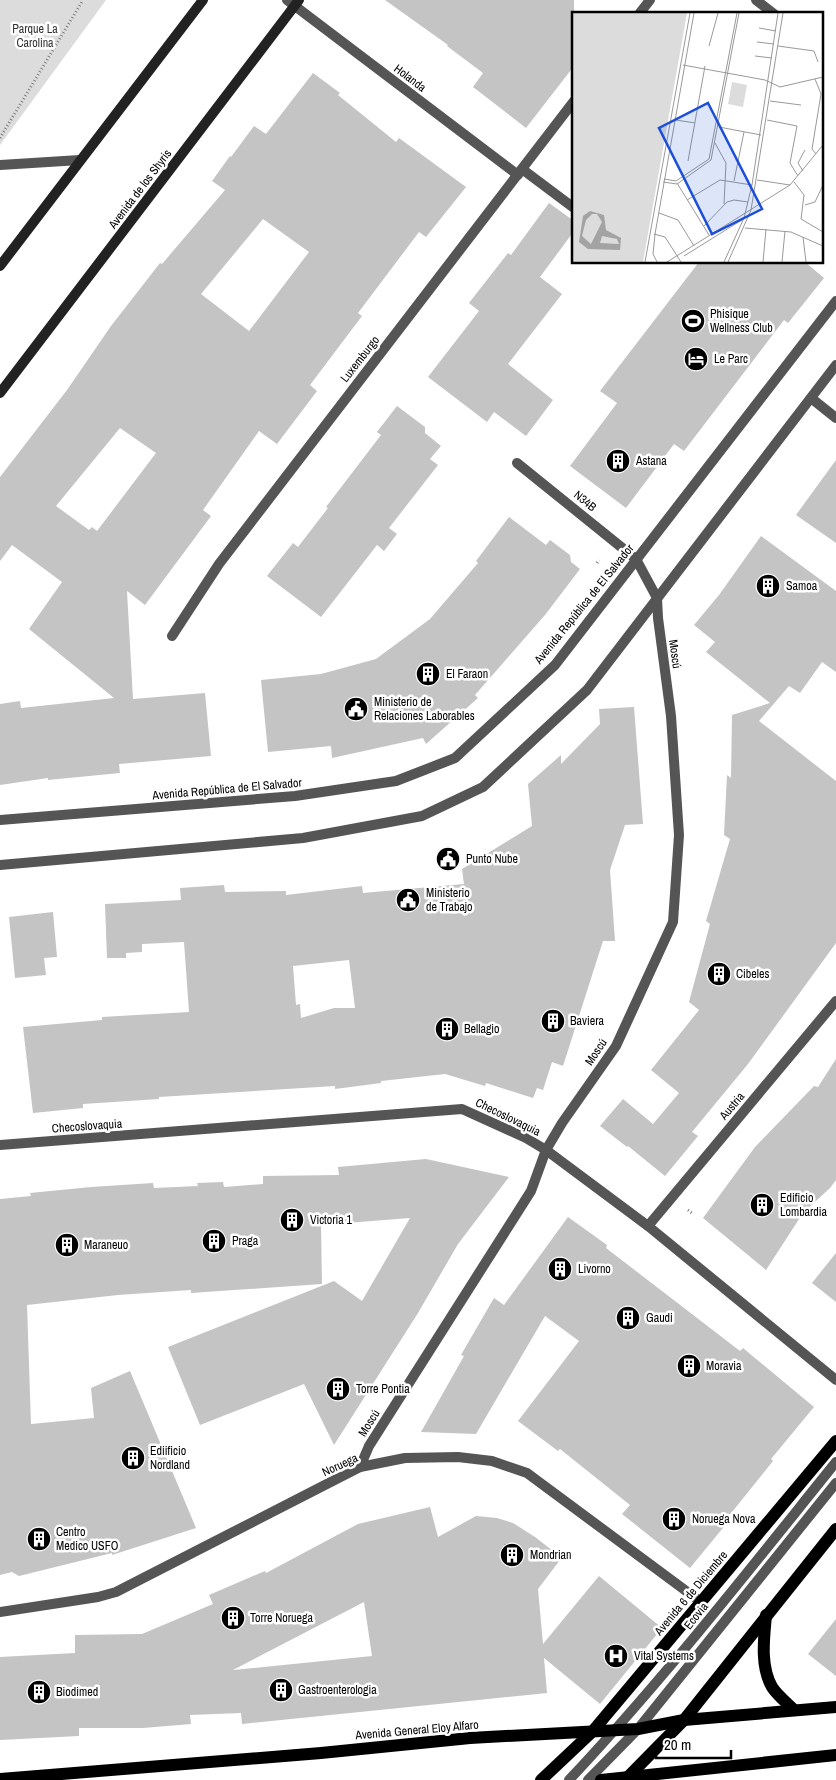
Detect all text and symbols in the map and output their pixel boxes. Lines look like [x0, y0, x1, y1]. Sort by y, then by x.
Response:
inset map [572, 12, 824, 264]
park label: Parque La Carolina [12, 21, 58, 51]
street label: Holanda [391, 61, 430, 96]
street label: Avenida de los Shyris [104, 146, 175, 233]
place label: Phisique Wellness Club [710, 306, 773, 336]
sports icon: Phisique Wellness Club [680, 308, 706, 334]
street label: Luxemburgo [337, 333, 383, 385]
hotel icon: Le Parc [683, 346, 709, 372]
place label: Le Parc [714, 351, 748, 367]
building icon: Astana [605, 448, 631, 474]
place label: Astana [635, 453, 667, 469]
street label: N34B [570, 487, 600, 515]
street label: Avenida República de El Salvador [530, 540, 638, 668]
building icon: Samoa [755, 573, 781, 599]
place label: Samoa [786, 578, 818, 594]
street label: Moscú [665, 639, 685, 669]
building icon: El Faraon [415, 661, 441, 687]
place label: El Faraon [446, 666, 488, 682]
place label: Ministerio de Relaciones Laborables [374, 694, 475, 724]
public building icon: Ministerio de Relaciones Laborables [343, 696, 369, 722]
street label: Avenida República de El Salvador [151, 774, 303, 804]
public building icon: Punto Nube [435, 846, 461, 872]
place label: Punto Nube [466, 851, 518, 867]
place label: Ministerio de Trabajo [426, 885, 473, 915]
public building icon: Ministerio de Trabajo [395, 887, 421, 913]
building icon: Cibeles [706, 961, 732, 987]
place label: Cibeles [736, 966, 769, 982]
building icon: Baviera [540, 1008, 566, 1034]
place label: Baviera [570, 1013, 604, 1029]
building icon: Bellagio [434, 1016, 460, 1042]
place label: Bellagio [464, 1021, 500, 1037]
street label: Moscú [581, 1036, 611, 1068]
street label: Austria [715, 1089, 748, 1124]
street label: Checoslovaquia [473, 1094, 544, 1140]
street label: Checoslovaquia [51, 1116, 123, 1136]
place label: Edificio Lombardia [780, 1190, 828, 1220]
building icon: Edificio Lombardia [749, 1192, 775, 1218]
building icon: Victoria 1 [279, 1207, 305, 1233]
place label: Victoria 1 [310, 1212, 352, 1228]
building icon: Praga [201, 1228, 227, 1254]
building icon: Maraneuo [54, 1232, 80, 1258]
place label: Praga [232, 1233, 259, 1249]
place label: Maraneuo [84, 1237, 128, 1253]
building icon: Livorno [547, 1256, 573, 1282]
place label: Livorno [578, 1261, 611, 1277]
building icon: Gaudi [615, 1305, 641, 1331]
place label: Gaudi [646, 1310, 673, 1326]
building icon: Moravia [676, 1353, 702, 1379]
place label: Moravia [706, 1358, 742, 1374]
building icon: Torre Pontia [325, 1376, 351, 1402]
place label: Torre Pontia [356, 1381, 410, 1397]
street label: Moscú [355, 1406, 383, 1440]
place label: Ediificio Nordland [150, 1443, 190, 1473]
building icon: Ediificio Nordland [120, 1445, 146, 1471]
street label: Noruega [320, 1450, 361, 1480]
building icon: Noruega Nova [661, 1506, 687, 1532]
place label: Noruega Nova [692, 1511, 756, 1527]
place label: Centro Medico USFO [56, 1524, 119, 1554]
building icon: Centro Medico USFO [26, 1526, 52, 1552]
building icon: Mondrian [499, 1542, 525, 1568]
place label: Mondrian [530, 1547, 572, 1563]
street label: Avenida 6 de Diciembre [650, 1547, 731, 1639]
street label: Ecovia [680, 1599, 712, 1633]
building icon: Torre Noruega [220, 1605, 246, 1631]
place label: Torre Noruega [250, 1610, 313, 1626]
hospital icon: Vital Systems [603, 1643, 629, 1669]
place label: Vital Systems [634, 1648, 694, 1664]
building icon: Gastroenterologia [268, 1677, 294, 1703]
building icon: Biodimed [26, 1679, 52, 1705]
place label: Gastroenterologia [298, 1682, 377, 1698]
place label: Biodimed [56, 1684, 98, 1700]
street label: Avenida General Eloy Alfaro [354, 1717, 479, 1743]
scale bar [656, 1728, 731, 1760]
text: 20 m [664, 1734, 691, 1755]

